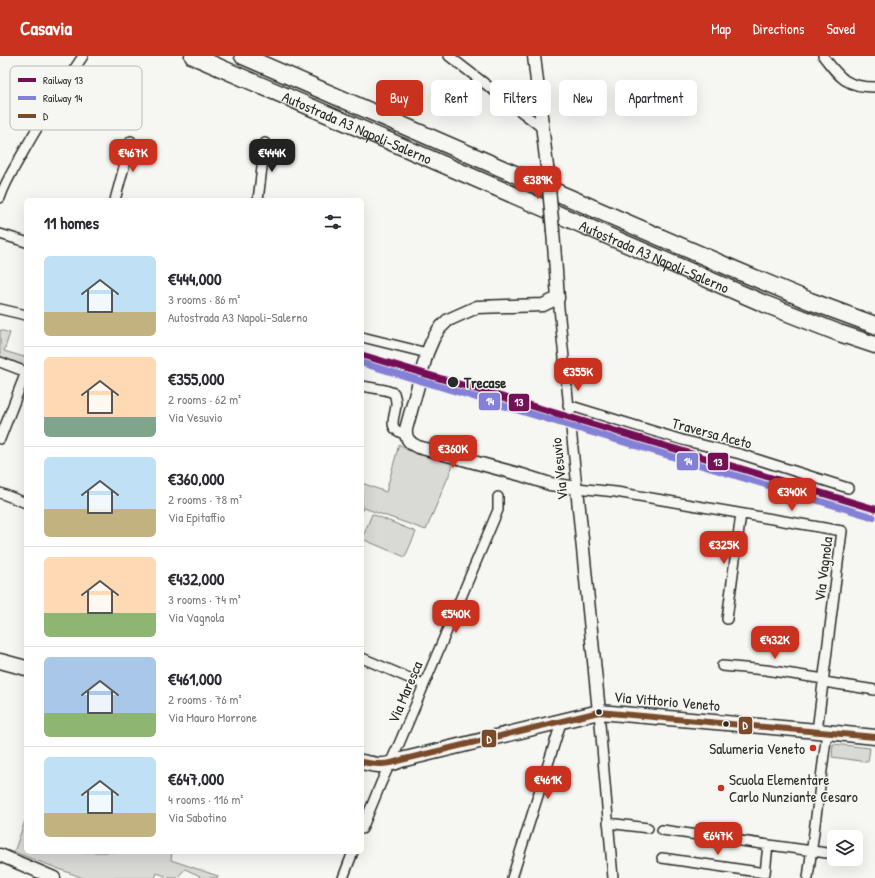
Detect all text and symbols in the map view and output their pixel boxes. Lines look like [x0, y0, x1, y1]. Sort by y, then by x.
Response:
text: Casavia [20, 15, 72, 41]
text: Map [711, 19, 731, 38]
text: Directions [753, 19, 804, 38]
text: Saved [826, 19, 855, 38]
legend [10, 66, 142, 130]
text: Railway 13 [43, 73, 83, 87]
chip: Buy [376, 80, 423, 116]
chip: Rent [431, 80, 482, 116]
chip: Filters [490, 80, 551, 116]
chip: New [559, 80, 607, 116]
chip: Apartment [615, 80, 697, 116]
street label: Autostrada A3 Napoli-Salerno [279, 86, 435, 169]
text: Railway 14 [43, 91, 82, 105]
text: D [43, 109, 49, 123]
pin: €467K [105, 139, 161, 173]
pin: €444K [244, 139, 300, 173]
text: €467K [118, 143, 148, 161]
text: €444K [258, 143, 286, 161]
pin: €389K [510, 166, 566, 200]
text: €389K [523, 170, 553, 188]
text: 11 homes [44, 211, 99, 234]
icon: filters [322, 211, 344, 233]
street label: Autostrada A3 Napoli-Salerno [576, 214, 733, 298]
text: €444,000 [168, 267, 222, 290]
icon: home [76, 272, 124, 320]
text: 3 rooms · 86 m² [168, 290, 240, 308]
text: Autostrada A3 Napoli-Salerno [168, 308, 307, 326]
pin: €355K [550, 358, 606, 392]
text: €355K [563, 362, 593, 380]
text: €355,000 [168, 367, 224, 390]
place label: Trecase [463, 372, 506, 393]
icon: home [76, 373, 124, 421]
marker: Trecase [446, 375, 460, 389]
text: 2 rooms · 62 m² [168, 390, 241, 408]
line badge: 14 [478, 392, 501, 411]
line badge: 13 [508, 393, 530, 412]
text: 14 [486, 394, 494, 408]
text: 13 [515, 395, 524, 409]
text: Via Vesuvio [168, 408, 222, 426]
street label: Traversa Aceto [670, 412, 754, 454]
pin: €360K [425, 435, 481, 469]
street label: Via Vesuvio [545, 437, 573, 501]
text: €360K [438, 439, 468, 457]
line badge: 14 [676, 452, 699, 471]
line badge: 13 [707, 452, 729, 471]
text: 14 [684, 454, 692, 468]
text: 13 [714, 455, 723, 469]
text: €360,000 [168, 467, 224, 490]
icon: home [76, 473, 124, 521]
pin: €340K [764, 478, 820, 512]
text: €340K [777, 482, 807, 500]
text: 2 rooms · 78 m² [168, 490, 242, 508]
text: Via Epitaffio [168, 508, 225, 526]
pin: €325K [696, 531, 752, 565]
text: €325K [709, 535, 739, 553]
street label: Via Vagnola [809, 535, 837, 602]
text: €432,000 [168, 567, 224, 590]
icon: home [76, 573, 124, 621]
text: 3 rooms · 74 m² [168, 590, 241, 608]
pin: €540K [428, 600, 484, 634]
text: €540K [441, 604, 471, 622]
text: Via Vagnola [168, 608, 224, 626]
pin: €432K [747, 626, 803, 660]
text: €432K [760, 630, 790, 648]
street label: Via Maresca [383, 658, 427, 726]
text: €461,000 [168, 667, 222, 690]
icon: home [76, 673, 124, 721]
street label: Via Vittorio Veneto [613, 686, 721, 716]
text: 2 rooms · 76 m² [168, 690, 241, 708]
unlabelled marker [594, 707, 604, 717]
text: Via Mauro Morrone [168, 708, 257, 726]
line badge: D [738, 716, 753, 735]
text: D [742, 718, 748, 732]
unlabelled marker [721, 719, 731, 729]
line badge: D [481, 729, 497, 748]
text: D [486, 732, 492, 746]
place label: Salumeria Veneto [709, 738, 805, 759]
marker: Salumeria Veneto [808, 743, 818, 753]
pin: €461K [520, 766, 576, 800]
text: €647,000 [168, 767, 224, 790]
place label: Scuola Elementare Carlo Nunziante Cesaro [729, 769, 858, 807]
text: €461K [534, 770, 562, 788]
icon: home [76, 773, 124, 821]
marker: Scuola Elementare Carlo Nunziante Cesaro [716, 783, 726, 793]
text: 4 rooms · 116 m² [168, 790, 243, 808]
text: Via Sabotino [168, 808, 226, 826]
pin: €647K [690, 822, 746, 856]
text: €647K [703, 826, 733, 844]
map controls [827, 830, 863, 866]
button: layers [827, 830, 863, 866]

